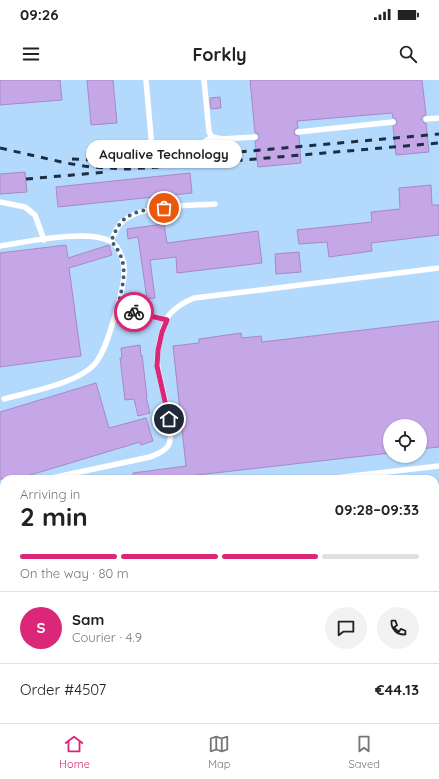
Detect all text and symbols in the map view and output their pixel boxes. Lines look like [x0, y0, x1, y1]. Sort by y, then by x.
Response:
text: 09:26 [20, 5, 59, 24]
icon: menu [20, 43, 42, 65]
text: Forkly [192, 43, 247, 66]
icon: search [397, 43, 419, 65]
callout: Aqualive Technology [86, 140, 242, 168]
text: Aqualive Technology [99, 146, 229, 162]
pin [147, 191, 181, 225]
icon: bag [153, 197, 175, 219]
courier [114, 292, 154, 332]
icon: bike [123, 301, 145, 323]
pin [152, 402, 186, 436]
icon: home [158, 408, 180, 430]
map controls [383, 419, 427, 463]
button: locate [383, 419, 427, 463]
text: Arriving in [20, 486, 80, 502]
text: 2 min [20, 500, 88, 533]
text: 09:28–09:33 [335, 500, 419, 519]
text: On the way · 80 m [20, 565, 129, 581]
button: chat [325, 607, 367, 649]
button: phone [377, 607, 419, 649]
text: Sam [72, 610, 104, 629]
text: S [37, 618, 45, 637]
text: Courier · 4.9 [72, 629, 142, 645]
text: Order #4507 [20, 680, 106, 699]
text: €44.13 [375, 680, 419, 699]
tab: Home [59, 733, 90, 771]
tab: Map [208, 733, 230, 771]
tab: Saved [349, 733, 380, 771]

